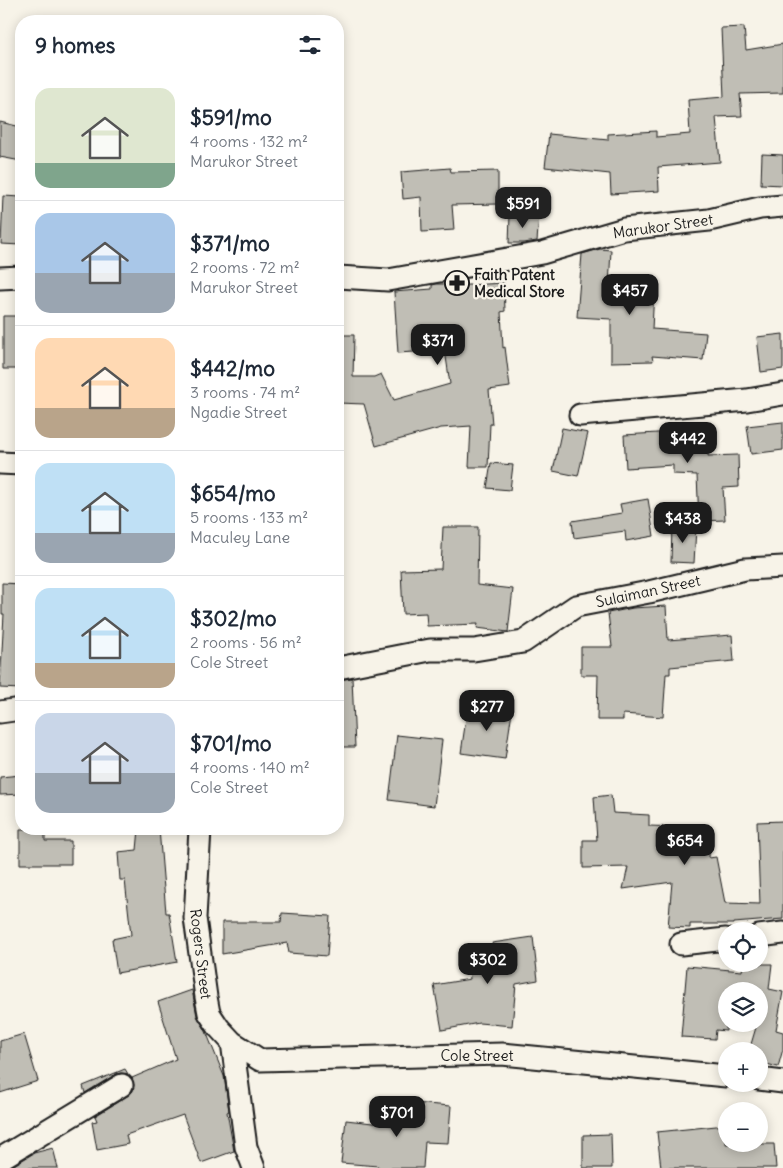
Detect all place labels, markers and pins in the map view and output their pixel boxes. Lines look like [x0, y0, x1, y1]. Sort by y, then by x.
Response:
pin: $591 [493, 186, 553, 229]
place label: Faith Patent Medical Store [474, 265, 565, 301]
pharmacy icon: Faith Patent Medical Store [444, 270, 470, 296]
pin: $457 [600, 274, 660, 316]
pin: $371 [408, 324, 468, 366]
pin: $442 [658, 422, 718, 464]
pin: $438 [653, 502, 713, 544]
pin: $277 [457, 690, 517, 732]
pin: $654 [655, 824, 715, 866]
pin: $302 [458, 942, 518, 985]
pin: $701 [367, 1096, 427, 1138]

